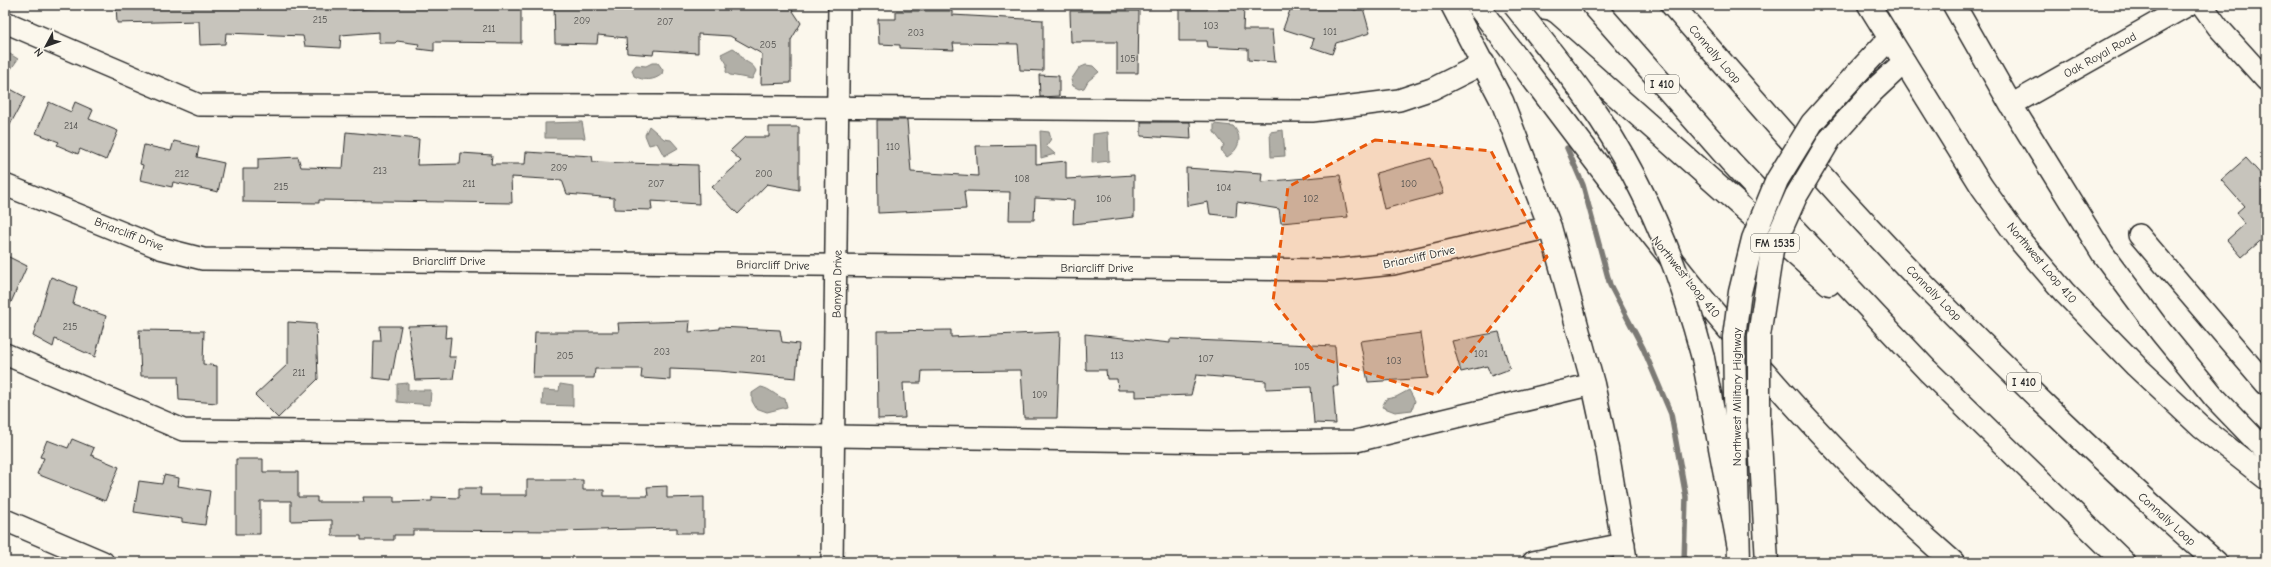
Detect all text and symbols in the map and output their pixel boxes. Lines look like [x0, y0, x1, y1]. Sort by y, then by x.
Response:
house number: 215 [313, 14, 327, 26]
house number: 209 [574, 15, 590, 27]
house number: 207 [657, 16, 673, 28]
house number: 103 [1203, 20, 1219, 32]
street label: Connally Loop [1686, 22, 1744, 86]
house number: 211 [482, 23, 496, 35]
north arrow [26, 26, 66, 66]
house number: 101 [1323, 26, 1337, 38]
house number: 203 [908, 27, 924, 39]
street label: Oak Royal Road [2061, 29, 2139, 81]
house number: 205 [760, 39, 776, 51]
text: N [32, 45, 46, 59]
house number: 105 [1120, 53, 1136, 65]
road number: I 410 [1645, 75, 1679, 93]
house number: 214 [64, 120, 78, 132]
house number: 110 [886, 141, 900, 153]
house number: 209 [551, 162, 567, 174]
house number: 213 [373, 165, 387, 177]
house number: 212 [175, 168, 189, 180]
house number: 200 [755, 168, 773, 180]
house number: 108 [1014, 173, 1030, 185]
house number: 211 [462, 178, 476, 190]
house number: 207 [648, 178, 664, 190]
house number: 100 [1401, 178, 1417, 190]
house number: 215 [274, 181, 288, 193]
house number: 104 [1217, 182, 1232, 194]
house number: 106 [1096, 193, 1112, 205]
house number: 102 [1303, 193, 1319, 205]
street label: Briarcliff Drive [92, 214, 166, 254]
street label: Northwest Loop 410 [2004, 220, 2080, 306]
street label: Northwest Loop 410 [1649, 233, 1723, 321]
road number: FM 1535 [1751, 234, 1799, 252]
street label: Briarcliff Drive [1382, 243, 1456, 271]
street label: Banyan Drive [829, 250, 845, 318]
street label: Briarcliff Drive [412, 254, 486, 268]
street label: Briarcliff Drive [736, 257, 810, 273]
street label: Briarcliff Drive [1060, 261, 1134, 275]
street label: Connally Loop [1903, 262, 1965, 324]
house number: 215 [63, 321, 77, 333]
street label: Northwest Military Highway [1730, 327, 1744, 466]
house number: 203 [654, 346, 670, 358]
house number: 101 [1474, 348, 1488, 360]
house number: 205 [557, 350, 573, 362]
house number: 113 [1111, 350, 1123, 362]
house number: 201 [750, 353, 766, 365]
house number: 107 [1199, 353, 1214, 365]
house number: 103 [1386, 355, 1402, 367]
house number: 105 [1294, 361, 1310, 373]
house number: 211 [292, 367, 306, 379]
road number: I 410 [2007, 373, 2041, 391]
house number: 109 [1032, 389, 1048, 401]
street label: Connally Loop [2135, 489, 2199, 549]

